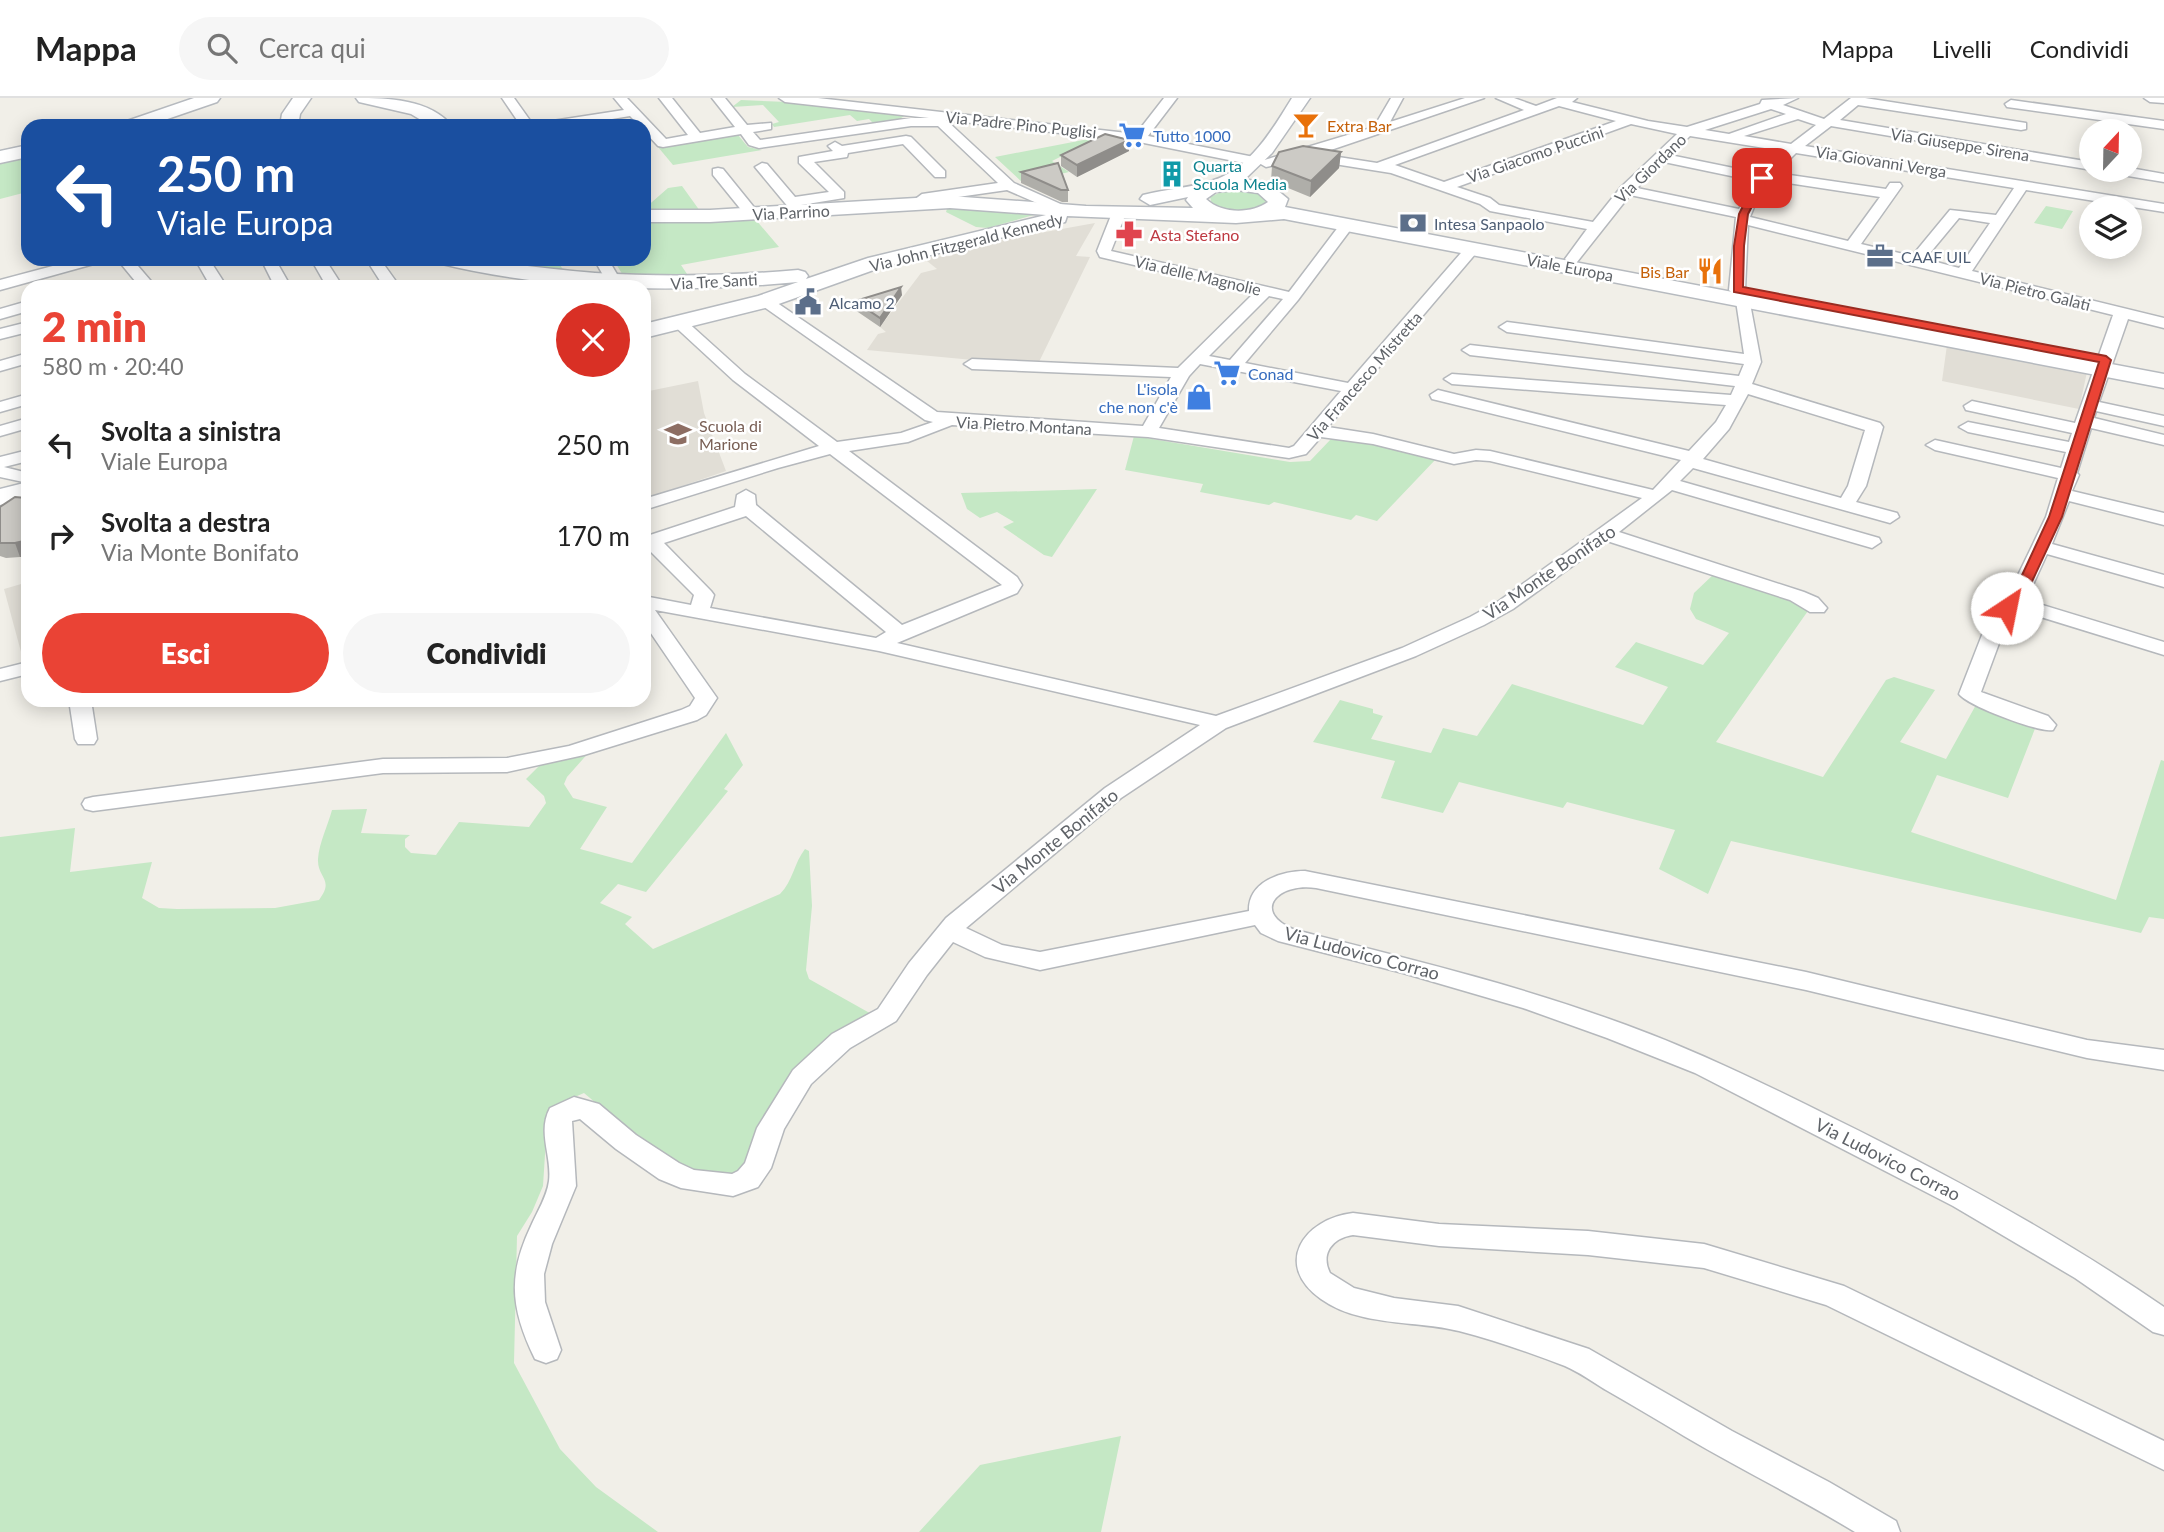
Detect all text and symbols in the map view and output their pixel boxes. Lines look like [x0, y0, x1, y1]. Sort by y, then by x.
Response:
search box [179, 17, 669, 80]
text: Mappa [35, 28, 137, 68]
icon: search [203, 29, 241, 67]
text: Cerca qui [259, 32, 366, 64]
text: Mappa [1821, 34, 1894, 63]
text: Livelli [1932, 34, 1992, 63]
text: Condividi [2030, 34, 2129, 63]
street label: Via Padre Pino Puglisi [945, 107, 1097, 141]
bar icon: Extra Bar [1291, 110, 1321, 140]
place label: Extra Bar [1327, 116, 1392, 135]
north arrow [2079, 119, 2142, 182]
map controls [2079, 119, 2142, 259]
supermarket icon: Tutto 1000 [1117, 120, 1147, 150]
street label: Via Giacomo Puccini [1464, 122, 1606, 186]
street label: Via Giuseppe Sirena [1889, 124, 2031, 164]
place label: Tutto 1000 [1153, 126, 1231, 145]
street label: Via Giordano [1610, 129, 1690, 207]
street label: Via Giovanni Verga [1814, 141, 1948, 181]
text: 250 m [157, 144, 295, 202]
icon: left [42, 147, 133, 238]
pin [1732, 148, 1792, 208]
place label: Quarta Scuola Media [1193, 156, 1287, 193]
building icon: Quarta Scuola Media [1157, 159, 1187, 189]
icon: arrive [1743, 159, 1781, 197]
button: layers [2079, 196, 2142, 259]
street label: Via Parrino [752, 200, 830, 224]
text: Viale Europa [157, 203, 334, 242]
bank icon: Intesa Sanpaolo [1398, 208, 1428, 238]
street label: Via John Fitzgerald Kennedy [867, 209, 1065, 275]
place label: Intesa Sanpaolo [1434, 214, 1545, 233]
pharmacy icon: Asta Stefano [1114, 219, 1144, 249]
place label: Asta Stefano [1150, 225, 1239, 244]
office icon: CAAF UIL [1865, 241, 1895, 271]
place label: CAAF UIL [1901, 247, 1971, 266]
street label: Viale Europa [1525, 249, 1615, 285]
street label: Via delle Magnolie [1133, 251, 1263, 299]
restaurant icon: Bis Bar [1695, 256, 1725, 286]
place label: Bis Bar [1640, 262, 1689, 281]
street label: Via Pietro Galati [1977, 268, 2093, 314]
street label: Via Tre Santi [670, 269, 758, 293]
public building icon: Alcamo 2 [793, 287, 823, 317]
place label: Alcamo 2 [829, 293, 895, 312]
text: 2 min [42, 301, 147, 351]
button: close [556, 303, 630, 377]
street label: Via Francesco Mistretta [1303, 307, 1425, 445]
text: 580 m · 20:40 [42, 352, 184, 380]
supermarket icon: Conad [1212, 358, 1242, 388]
place label: Conad [1248, 364, 1293, 383]
place label: L'isola che non c'è [1099, 379, 1178, 416]
shop icon: L'isola che non c'è [1184, 382, 1214, 412]
street label: Via Pietro Montana [956, 412, 1092, 438]
text: Svolta a sinistra [101, 415, 281, 447]
place label: Scuola di Marione [699, 416, 762, 453]
school or university icon: Scuola di Marione [663, 419, 693, 449]
icon: left [42, 426, 80, 464]
text: 250 m [557, 429, 630, 461]
text: Viale Europa [101, 447, 228, 475]
text: Svolta a destra [101, 506, 271, 538]
icon: right [42, 517, 80, 555]
text: 170 m [557, 520, 630, 552]
street label: Via Monte Bonifato [1479, 520, 1619, 624]
text: Via Monte Bonifato [101, 538, 299, 566]
position arrow [1970, 571, 2044, 645]
button: Esci [42, 613, 329, 693]
button: Condividi [343, 613, 630, 693]
street label: Via Monte Bonifato [988, 784, 1122, 898]
street label: Via Ludovico Corrao [1282, 922, 1442, 984]
street label: Via Ludovico Corrao [1812, 1113, 1964, 1205]

